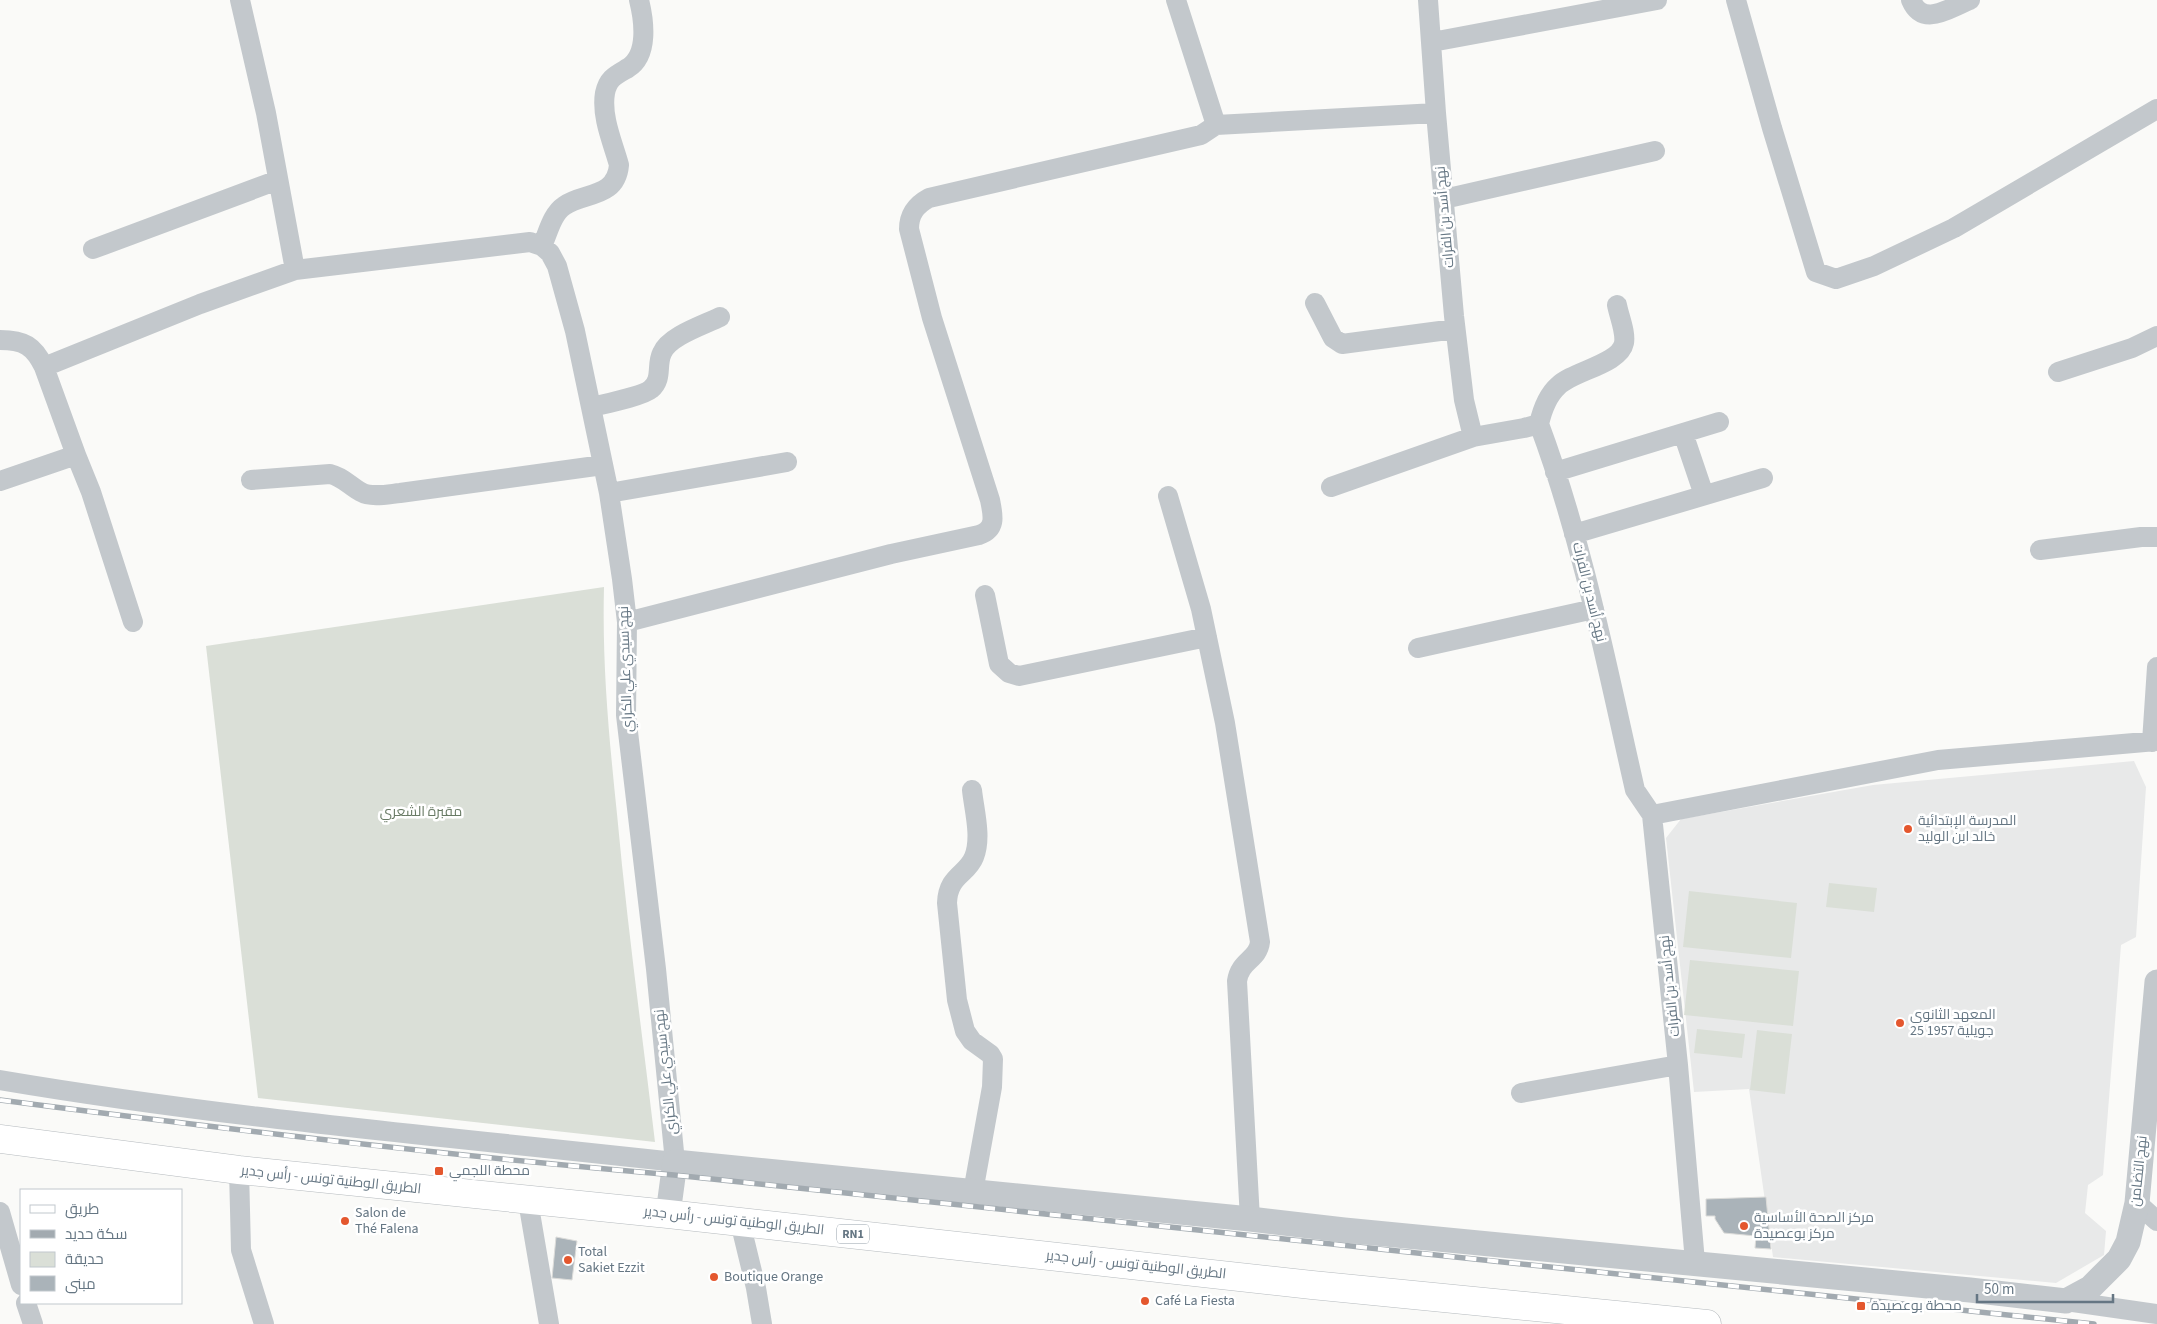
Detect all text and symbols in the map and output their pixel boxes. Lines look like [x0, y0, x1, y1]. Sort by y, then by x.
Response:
street label: نهج أسد بن الفرات [1431, 165, 1459, 269]
street label: نهج أسد بن الفرات [1567, 540, 1611, 644]
street label: نهج سيدي علي الكراي [614, 606, 639, 732]
park label: مقبرة الشعري [380, 802, 462, 823]
place label: المدرسة الإبتدائية خالد ابن الوليد [1918, 811, 2017, 847]
marker: المدرسة الإبتدائية خالد ابن الوليد [1902, 823, 1914, 835]
street label: نهج أسد بن الفرات [1655, 934, 1685, 1038]
place label: المعهد الثانوي 25 جويلية 1957 [1910, 1005, 1996, 1041]
street label: نهج سيدي علي الكراي [649, 1008, 684, 1136]
marker: المعهد الثانوي 25 جويلية 1957 [1894, 1017, 1906, 1029]
street label: نهج التضامن [2125, 1135, 2153, 1207]
street label: الطريق الوطنية تونس - رأس جدير [239, 1160, 422, 1199]
place label: محطة اللجمي [449, 1161, 530, 1182]
marker: محطة اللجمي [433, 1165, 445, 1177]
legend [20, 1189, 182, 1304]
text: طريق [65, 1199, 99, 1220]
street label: الطريق الوطنية تونس - رأس جدير [642, 1201, 825, 1240]
place label: Salon de Thé Falena [355, 1203, 419, 1239]
place label: مركز الصحة الأساسية مركز بوعصيدة [1754, 1208, 1874, 1244]
marker: Salon de Thé Falena [339, 1215, 351, 1227]
marker: مركز الصحة الأساسية مركز بوعصيدة [1738, 1220, 1750, 1232]
text: سكة حديد [65, 1224, 127, 1245]
road number: RN1 [837, 1224, 869, 1244]
place label: Total Sakiet Ezzit [578, 1242, 645, 1278]
street label: الطريق الوطنية تونس - رأس جدير [1044, 1245, 1227, 1284]
text: حديقة [65, 1249, 104, 1270]
marker: Total Sakiet Ezzit [562, 1254, 574, 1266]
place label: Boutique Orange [724, 1267, 823, 1287]
marker: Boutique Orange [708, 1271, 720, 1283]
scale bar [1977, 1272, 2113, 1304]
text: مبنى [65, 1274, 96, 1295]
text: 50 m [1984, 1279, 2014, 1300]
place label: Café La Fiesta [1155, 1291, 1235, 1311]
marker: Café La Fiesta [1139, 1295, 1151, 1307]
place label: محطة بوعصيدة [1871, 1296, 1962, 1316]
marker: محطة بوعصيدة [1855, 1300, 1867, 1312]

